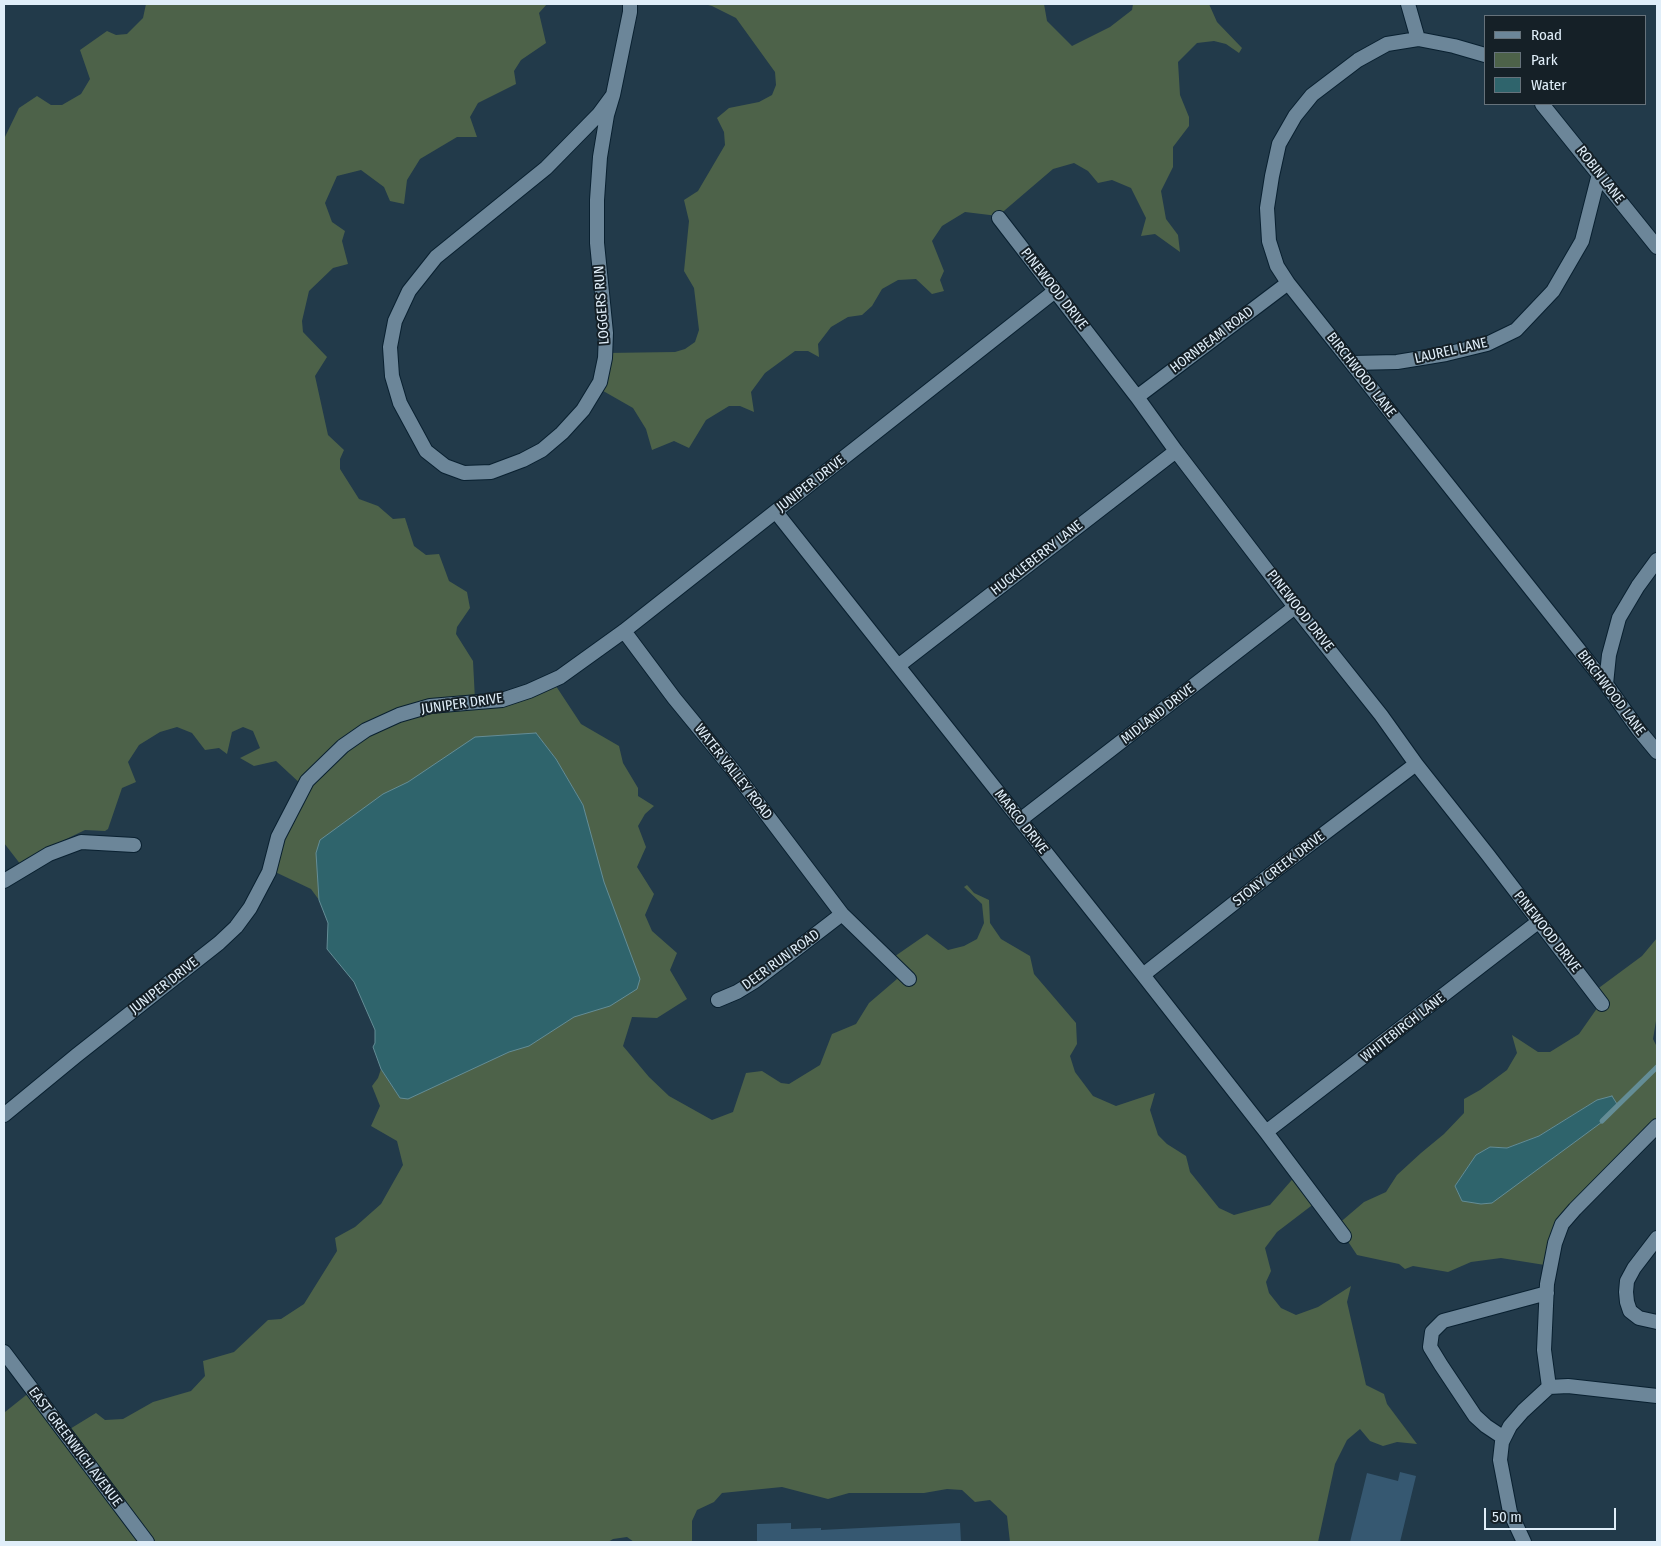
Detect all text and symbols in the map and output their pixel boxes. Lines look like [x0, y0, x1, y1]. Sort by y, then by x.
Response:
legend [1484, 15, 1646, 105]
text: Road [1531, 26, 1562, 44]
text: Park [1531, 51, 1558, 69]
text: Water [1531, 76, 1566, 94]
street label: ROBIN LANE [1572, 143, 1628, 207]
street label: PINEWOOD DRIVE [1017, 245, 1091, 333]
street label: LOGGERS RUN [591, 265, 613, 345]
street label: HORNBEAM ROAD [1167, 303, 1257, 377]
street label: BIRCHWOOD LANE [1323, 329, 1399, 421]
street label: LAUREL LANE [1413, 334, 1489, 368]
street label: JUNIPER DRIVE [773, 452, 849, 516]
street label: HUCKLEBERRY LANE [988, 517, 1086, 599]
street label: PINEWOOD DRIVE [1263, 567, 1337, 655]
street label: BIRCHWOOD LANE [1573, 647, 1649, 739]
street label: MIDLAND DRIVE [1118, 680, 1198, 748]
street label: JUNIPER DRIVE [420, 690, 504, 718]
street label: WATER VALLEY ROAD [691, 721, 775, 823]
street label: MARCO DRIVE [991, 787, 1051, 857]
street label: STONY CREEK DRIVE [1230, 828, 1328, 910]
street label: PINEWOOD DRIVE [1510, 888, 1584, 976]
street label: DEER RUN ROAD [739, 926, 823, 994]
street label: JUNIPER DRIVE [126, 954, 202, 1018]
street label: WHITEBIRCH LANE [1358, 990, 1448, 1066]
street label: EAST GREENWICH AVENUE [25, 1384, 125, 1510]
scale bar [1486, 1498, 1618, 1530]
text: 50 m [1492, 1508, 1522, 1526]

